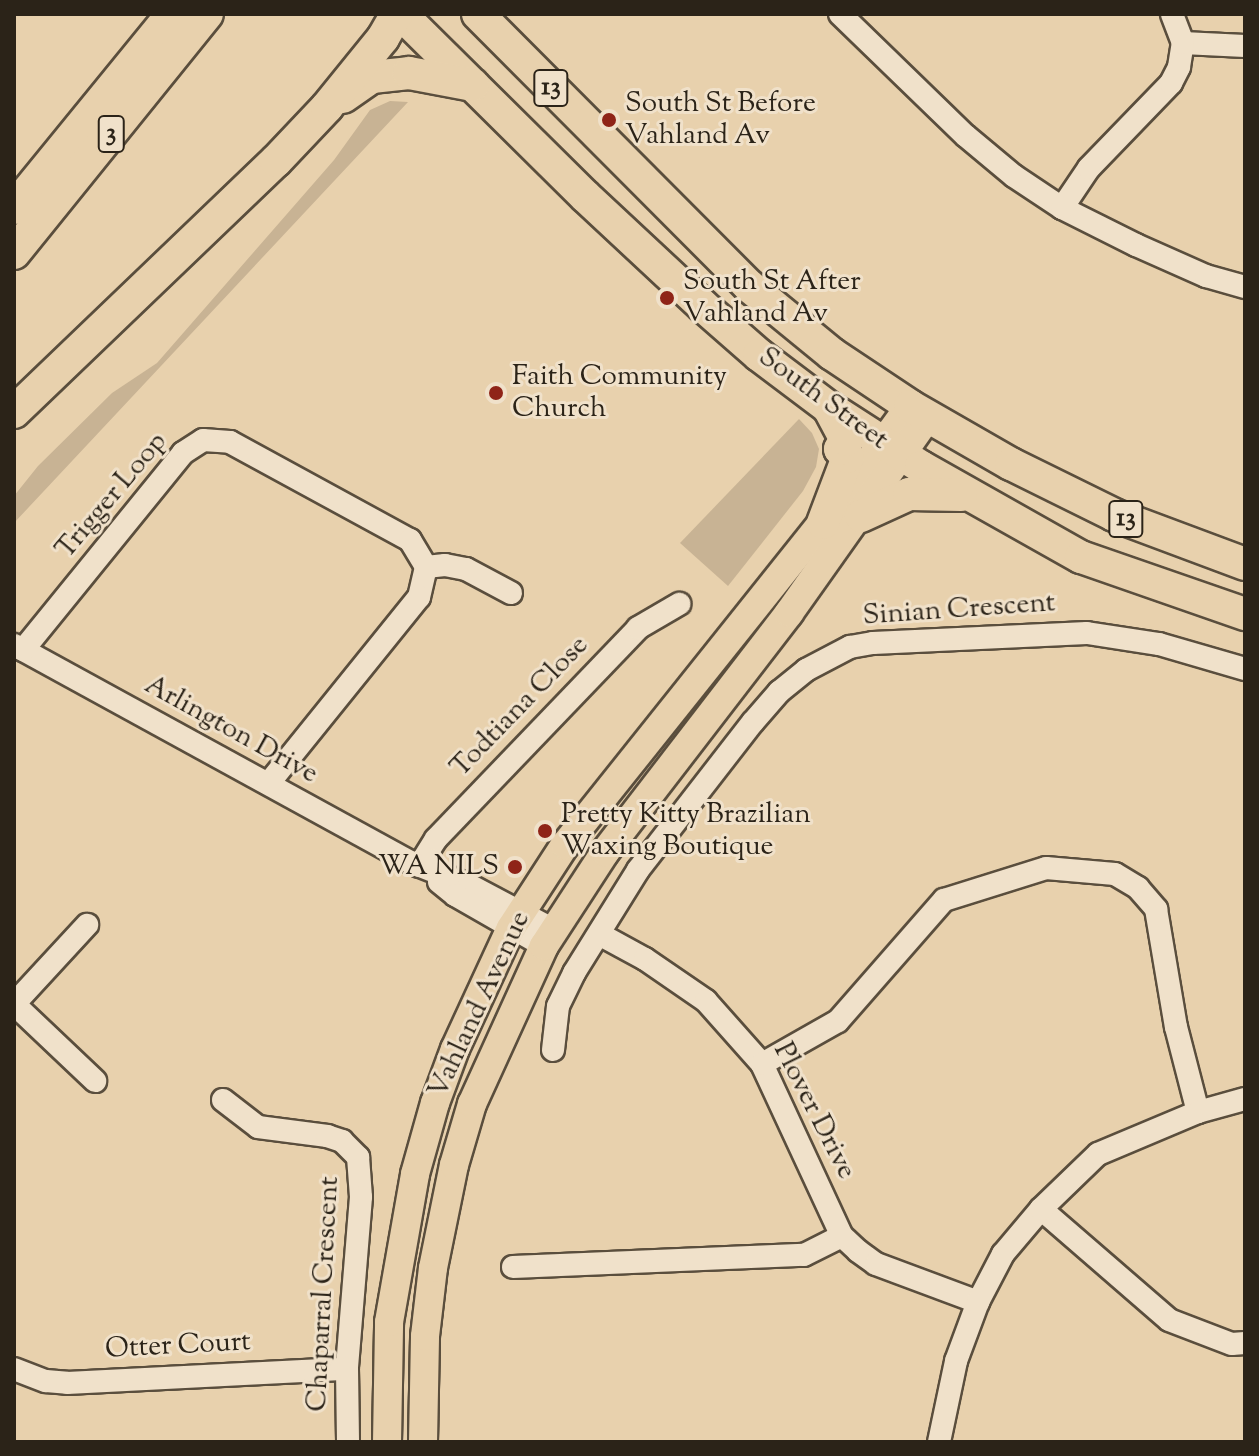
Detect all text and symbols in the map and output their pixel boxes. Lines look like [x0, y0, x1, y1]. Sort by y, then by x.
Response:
road number: 13 [533, 66, 569, 110]
place label: South St Before Vahland Av [625, 87, 816, 153]
marker: South St Before Vahland Av [600, 111, 618, 129]
road number: 3 [97, 112, 125, 156]
place label: South St After Vahland Av [683, 265, 861, 331]
marker: South St After Vahland Av [658, 289, 676, 307]
street label: South Street [751, 341, 895, 457]
place label: Faith Community Church [512, 360, 727, 426]
marker: Faith Community Church [487, 384, 505, 402]
street label: Trigger Loop [49, 426, 175, 566]
road number: 13 [1108, 497, 1144, 541]
street label: Sinian Crescent [862, 587, 1056, 633]
street label: Todtiana Close [444, 629, 596, 785]
street label: Arlington Drive [138, 669, 324, 791]
place label: Pretty Kitty Brazilian Waxing Boutique [561, 798, 811, 864]
marker: Pretty Kitty Brazilian Waxing Boutique [536, 822, 554, 840]
place label: WA NILS [378, 850, 499, 884]
marker: WA NILS [506, 858, 524, 876]
street label: Vahland Avenue [422, 906, 538, 1104]
street label: Plover Drive [765, 1037, 863, 1185]
street label: Chaparral Crescent [301, 1175, 347, 1413]
street label: Otter Court [104, 1325, 252, 1367]

